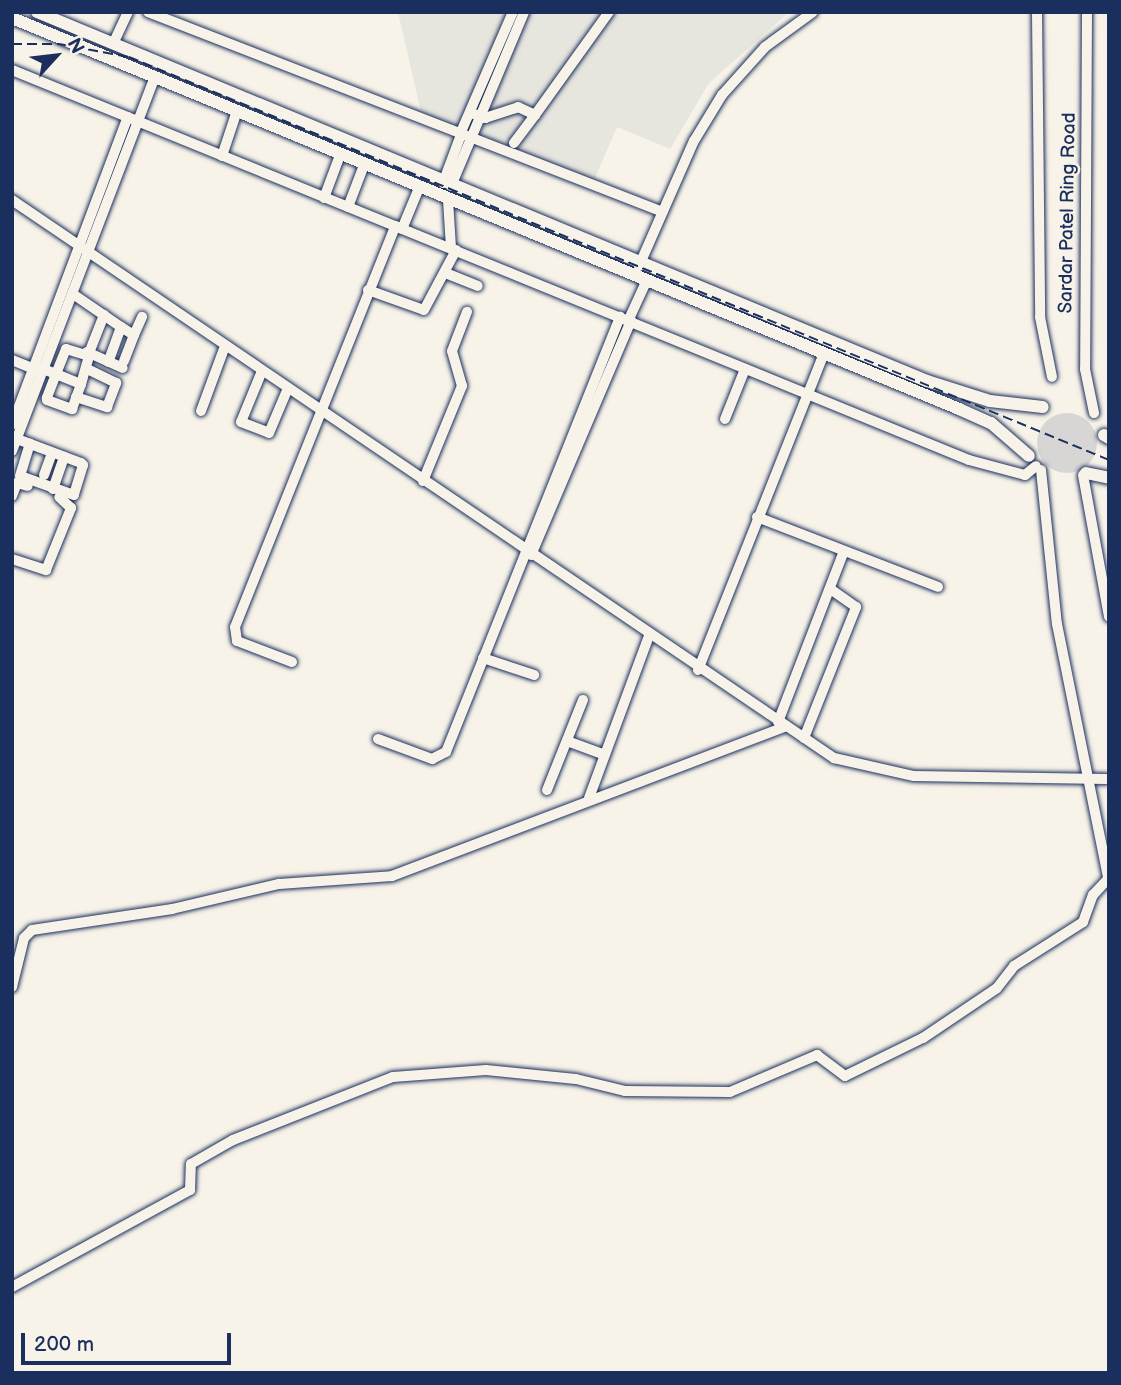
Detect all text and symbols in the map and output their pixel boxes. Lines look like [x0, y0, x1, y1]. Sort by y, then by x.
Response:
north arrow [21, 21, 91, 91]
text: N [62, 35, 89, 58]
street label: Sardar Patel Ring Road [1055, 112, 1081, 314]
scale bar [24, 1318, 234, 1362]
text: 200 m [34, 1332, 94, 1357]

